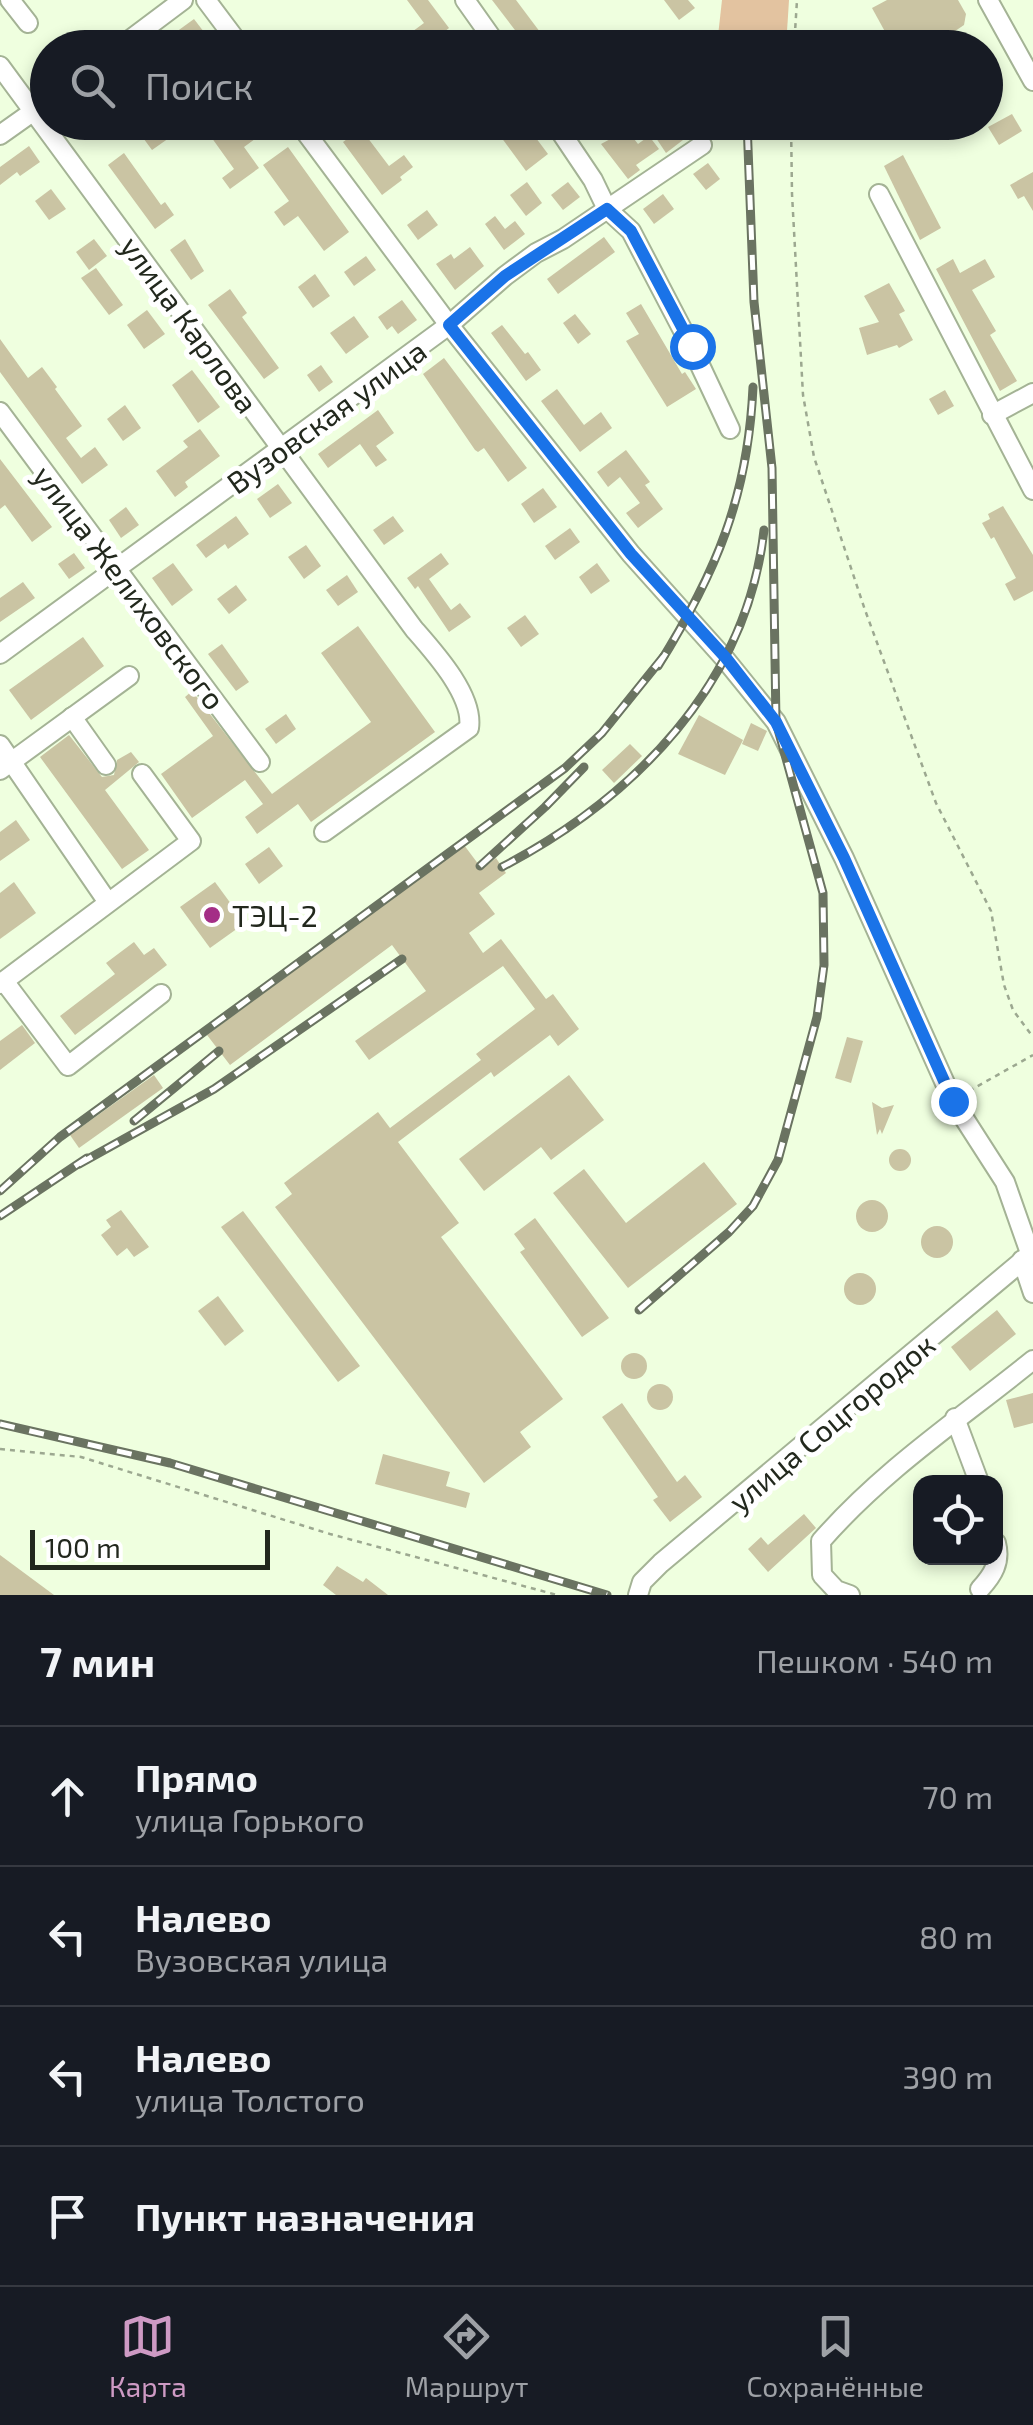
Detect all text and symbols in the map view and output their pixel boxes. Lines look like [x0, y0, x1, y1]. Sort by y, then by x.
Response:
search box [30, 30, 1003, 140]
icon: search [65, 58, 120, 113]
text: Поиск [145, 62, 254, 108]
street label: улица Карлова [113, 229, 266, 420]
route start [670, 324, 716, 370]
street label: Вузовская улица [219, 332, 433, 501]
street label: улица Желиховского [26, 458, 233, 717]
place label: ТЭЦ-2 [232, 897, 318, 933]
marker: ТЭЦ-2 [201, 904, 223, 926]
route end [931, 1079, 977, 1125]
street label: улица Соцгородок [721, 1325, 942, 1519]
map controls [913, 1475, 1003, 1565]
button: locate [913, 1475, 1003, 1565]
scale bar [30, 1525, 270, 1570]
text: 100 m [45, 1530, 121, 1564]
text: 7 мин [40, 1635, 155, 1685]
text: Пешком · 540 m [756, 1641, 993, 1679]
text: Прямо [135, 1754, 258, 1800]
icon: ahead [40, 1769, 95, 1824]
text: 70 m [922, 1777, 993, 1815]
text: улица Горького [135, 1800, 365, 1838]
text: Налево [135, 1894, 271, 1940]
icon: left [40, 1909, 95, 1964]
text: 80 m [919, 1917, 993, 1955]
text: Вузовская улица [135, 1940, 388, 1978]
text: Налево [135, 2034, 271, 2080]
icon: left [40, 2049, 95, 2104]
text: 390 m [902, 2057, 993, 2095]
text: улица Толстого [135, 2080, 365, 2118]
icon: arrive [40, 2189, 95, 2244]
text: Пункт назначения [135, 2193, 475, 2239]
tab: Карта [109, 2309, 187, 2403]
tab: Маршрут [405, 2309, 529, 2403]
tab: Сохранённые [747, 2309, 924, 2403]

